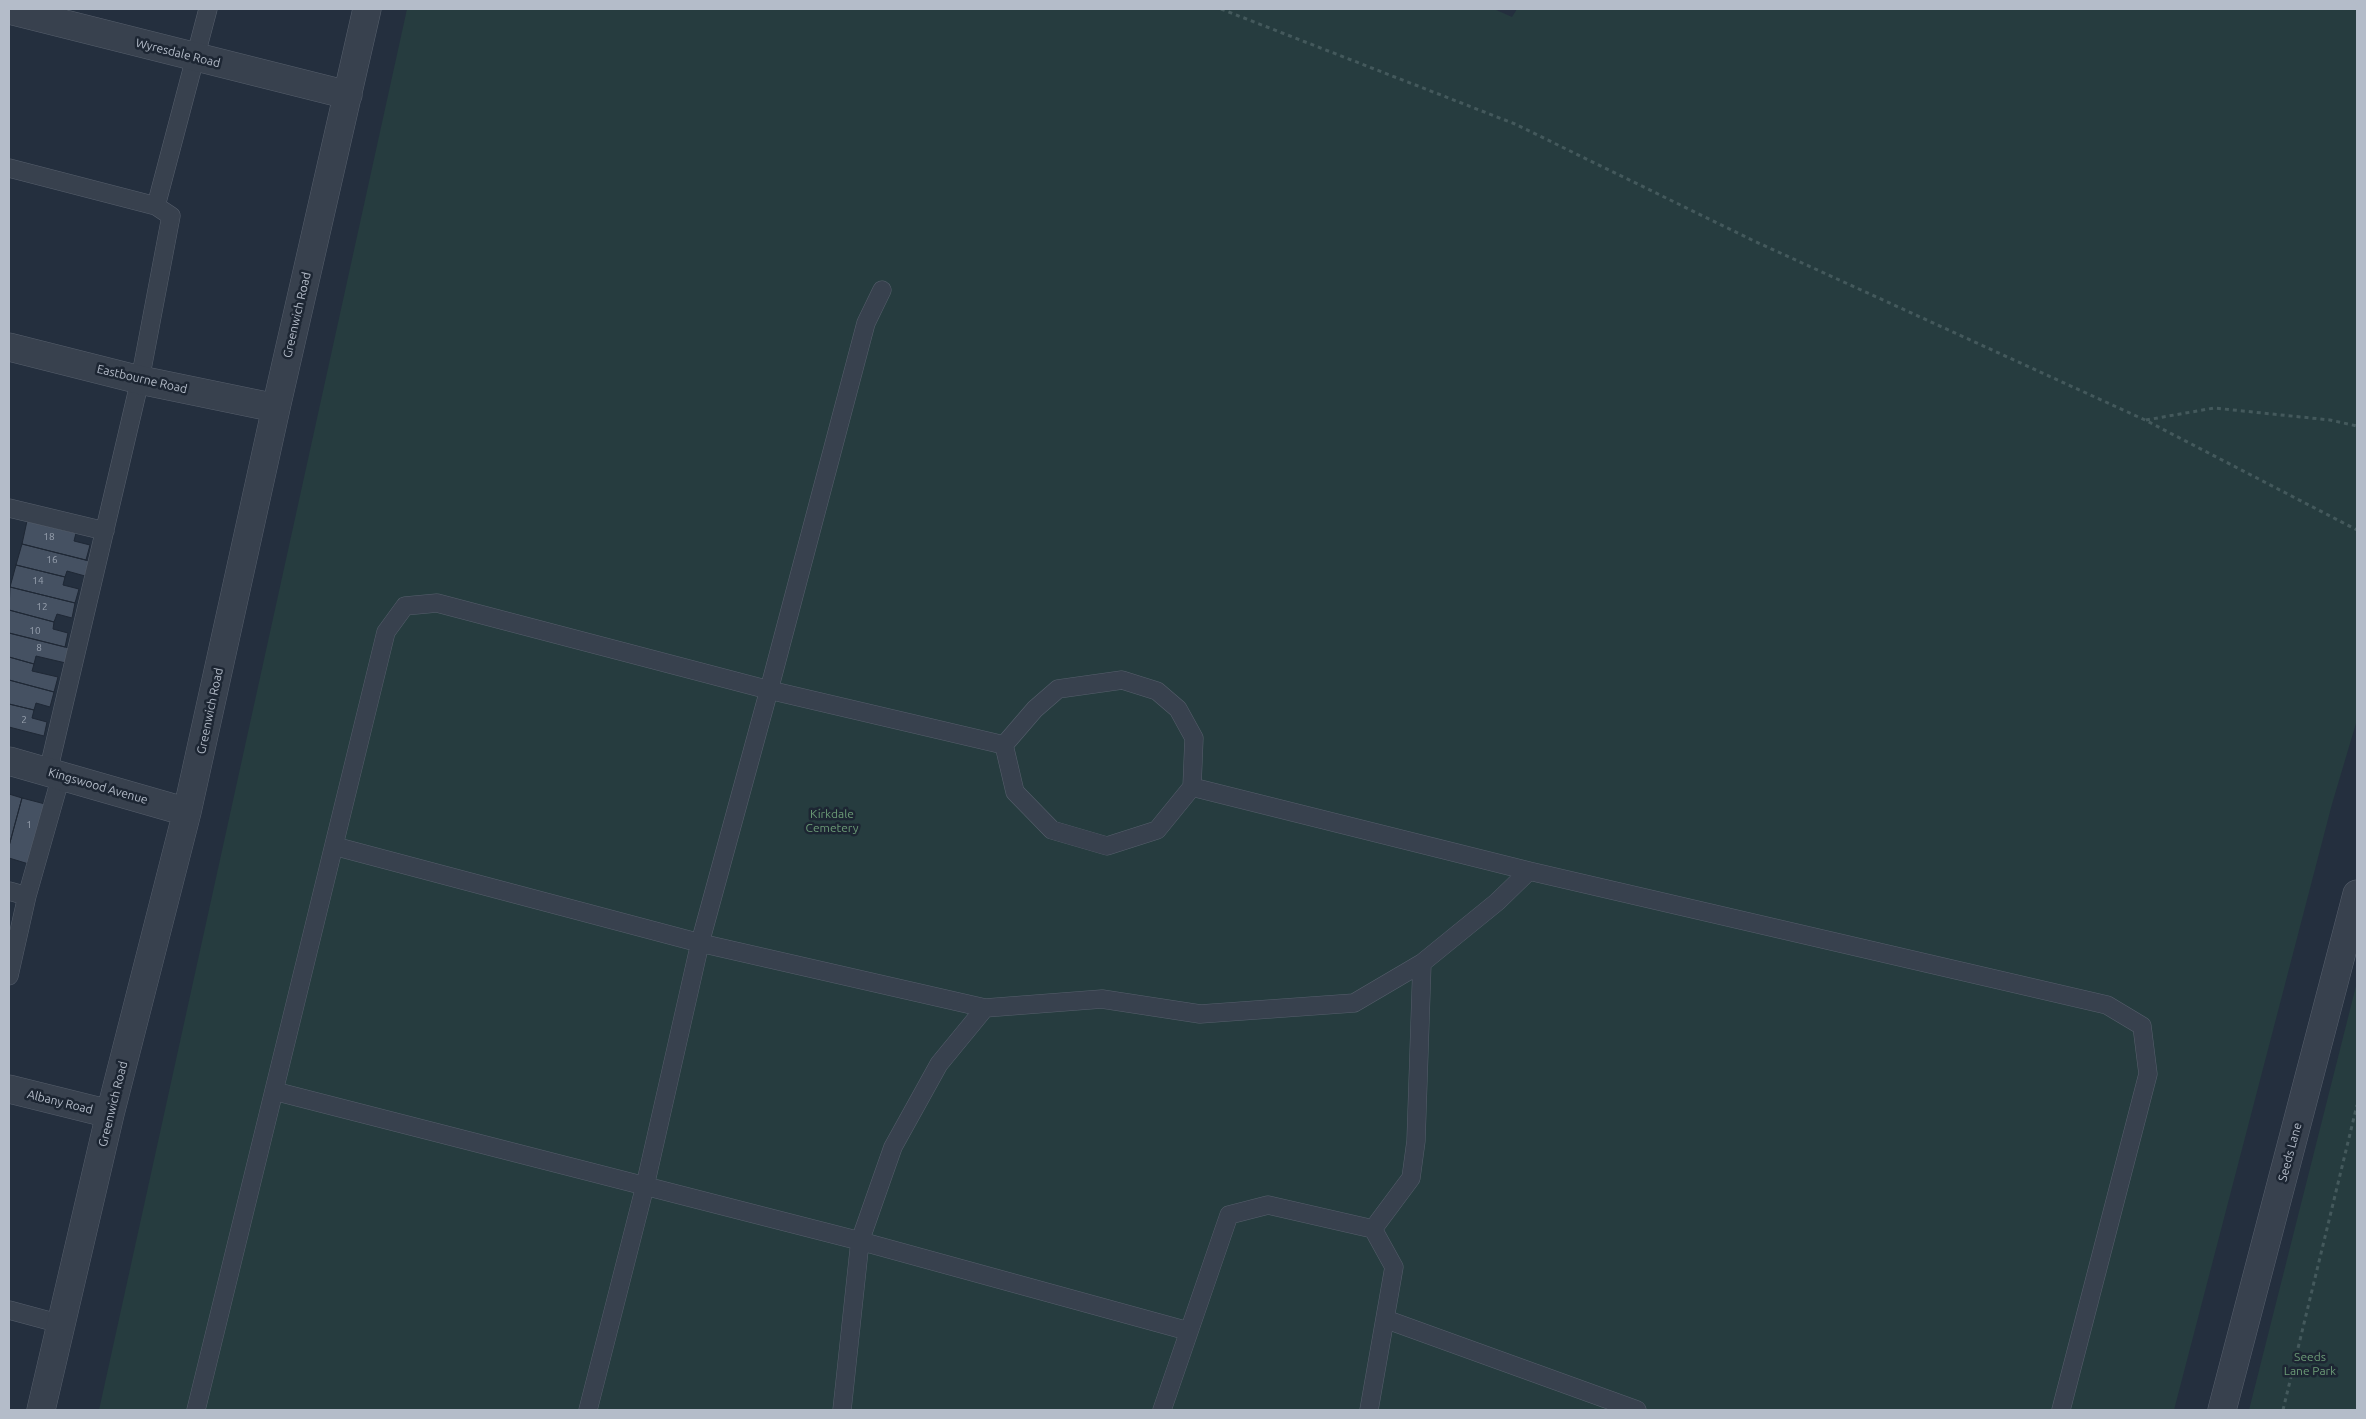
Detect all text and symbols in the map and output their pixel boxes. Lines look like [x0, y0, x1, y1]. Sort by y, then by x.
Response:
street label: Wyresdale Road [134, 36, 222, 70]
street label: Greenwich Road [280, 271, 314, 359]
street label: Eastbourne Road [95, 362, 189, 396]
house number: 18 [43, 531, 55, 543]
house number: 16 [46, 554, 58, 566]
house number: 14 [32, 575, 44, 587]
house number: 12 [36, 601, 48, 613]
house number: 10 [29, 625, 41, 637]
house number: 8 [36, 642, 42, 654]
street label: Greenwich Road [194, 667, 226, 755]
house number: 2 [21, 714, 27, 726]
street label: Kingswood Avenue [47, 765, 149, 807]
park label: Kirkdale Cemetery [806, 807, 858, 835]
house number: 1 [26, 819, 32, 831]
street label: Greenwich Road [95, 1060, 131, 1148]
street label: Albany Road [26, 1087, 94, 1117]
street label: Seeds Lane [2275, 1121, 2305, 1183]
park label: Seeds Lane Park [2284, 1350, 2336, 1378]

